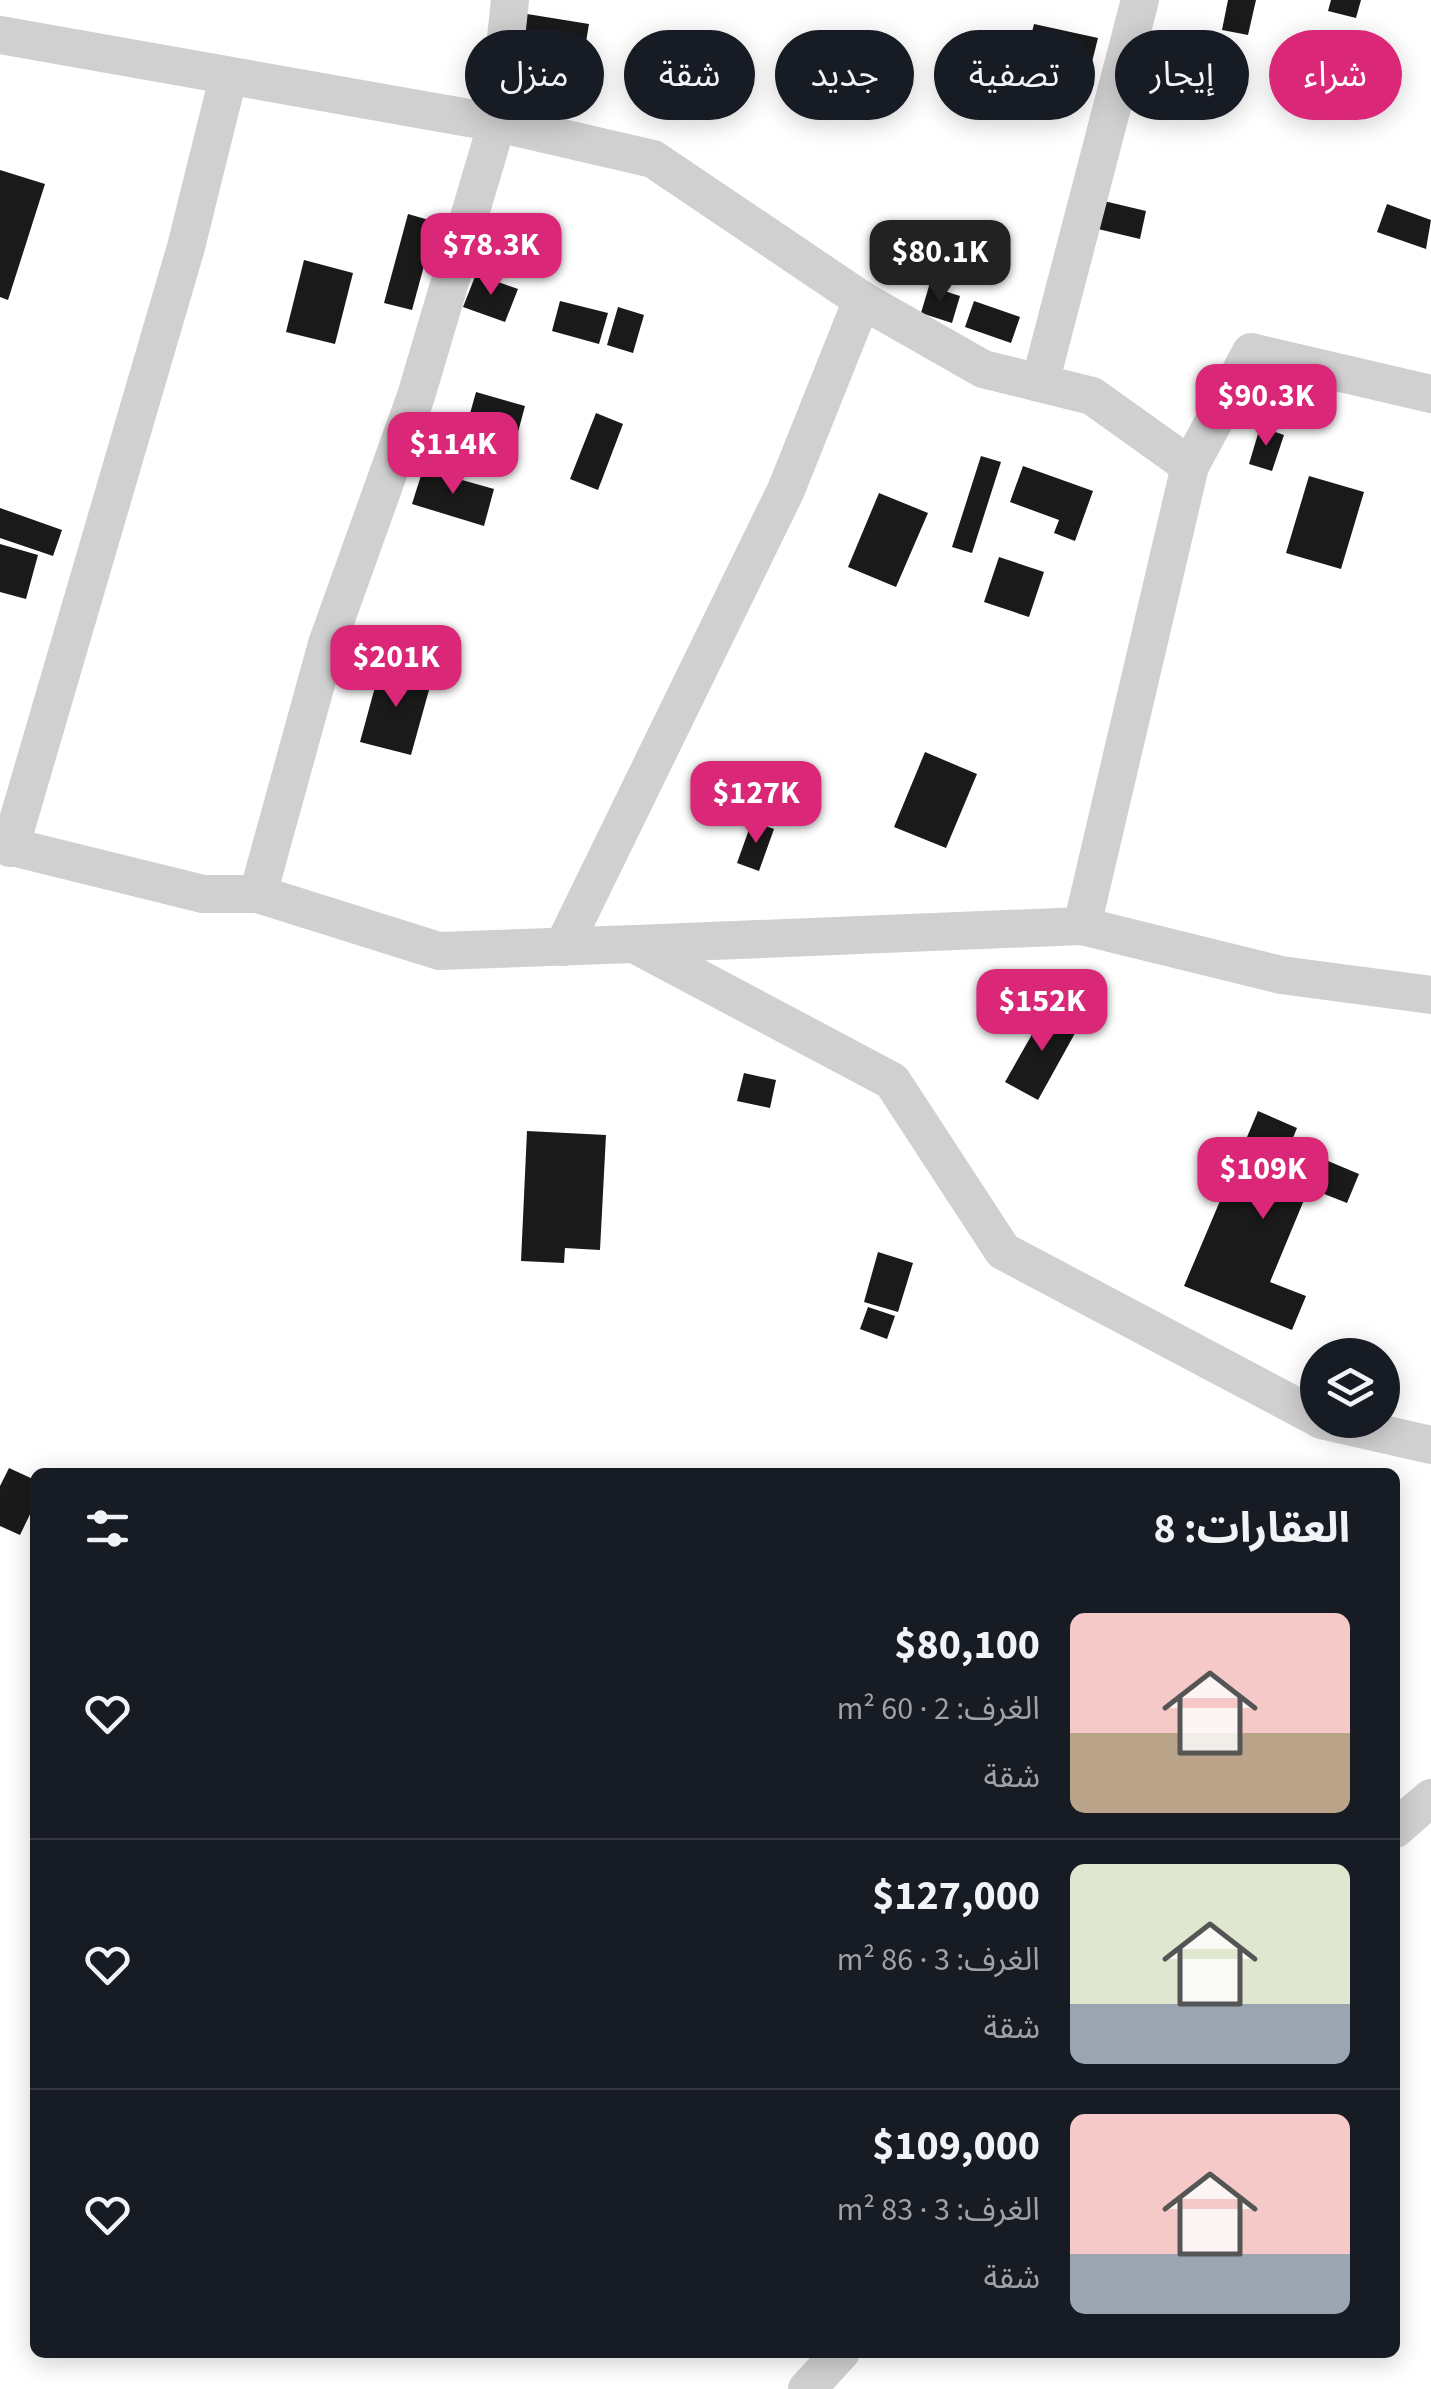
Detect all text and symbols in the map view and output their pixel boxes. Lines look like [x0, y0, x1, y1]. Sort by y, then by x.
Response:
chip: منزل [465, 30, 604, 120]
chip: شقة [624, 30, 755, 120]
chip: جديد [775, 30, 914, 120]
chip: تصفية [934, 30, 1095, 120]
chip: إيجار [1115, 30, 1249, 120]
chip: شراء [1269, 30, 1402, 120]
pin: $78.3K [410, 213, 572, 298]
pin: $80.1K [859, 220, 1021, 305]
text: $78.3K [443, 222, 539, 268]
text: $80.1K [892, 229, 988, 275]
pin: $90.3K [1185, 364, 1347, 449]
text: $90.3K [1218, 373, 1314, 419]
pin: $114K [383, 412, 523, 497]
text: $114K [409, 421, 497, 467]
pin: $201K [326, 625, 466, 710]
text: $201K [352, 634, 440, 680]
pin: $127K [686, 761, 826, 846]
text: $127K [712, 770, 800, 816]
pin: $152K [972, 969, 1112, 1054]
text: $152K [998, 978, 1086, 1024]
pin: $109K [1193, 1137, 1333, 1222]
text: $109K [1219, 1146, 1307, 1192]
map controls [1300, 1338, 1400, 1438]
button: layers [1300, 1338, 1400, 1438]
text: العقارات: 8 [1154, 1499, 1350, 1559]
icon: filters [80, 1501, 135, 1556]
text: $80,100 [894, 1615, 1040, 1675]
icon: home [1150, 1653, 1270, 1773]
icon: heart [80, 1686, 135, 1741]
text: الغرف: 2 · 60 m² [837, 1686, 1040, 1732]
text: شقة [984, 1754, 1040, 1800]
text: $127,000 [872, 1866, 1040, 1926]
icon: home [1150, 1904, 1270, 2024]
icon: heart [80, 1937, 135, 1992]
text: الغرف: 3 · 86 m² [837, 1937, 1040, 1983]
text: شقة [984, 2005, 1040, 2051]
text: $109,000 [872, 2116, 1040, 2176]
icon: home [1150, 2154, 1270, 2274]
icon: heart [80, 2187, 135, 2242]
text: الغرف: 3 · 83 m² [837, 2187, 1040, 2233]
text: شقة [984, 2255, 1040, 2301]

